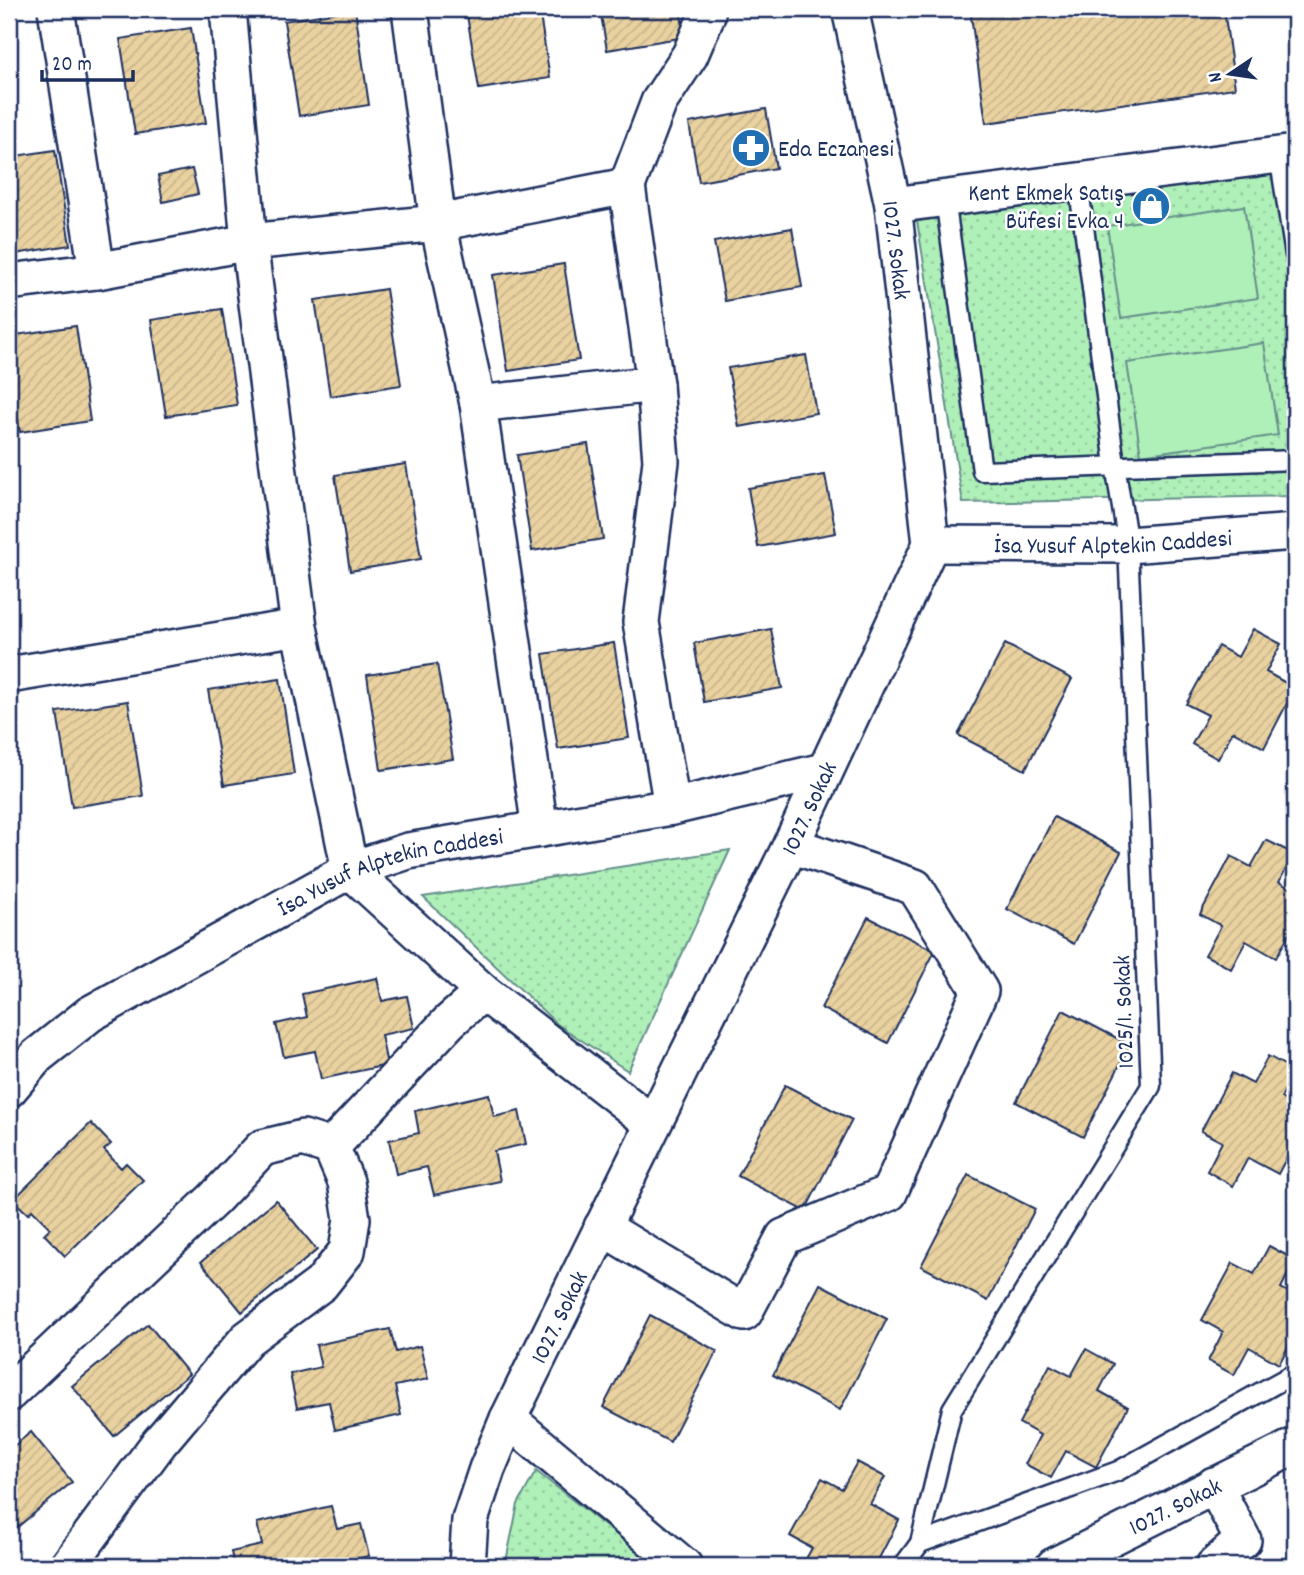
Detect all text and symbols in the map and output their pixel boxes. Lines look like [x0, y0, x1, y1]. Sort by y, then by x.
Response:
scale bar [42, 38, 133, 82]
north arrow [1196, 38, 1266, 108]
text: 20 m [52, 51, 92, 81]
text: N [1203, 69, 1231, 85]
pharmacy icon: Eda Eczanesi [730, 127, 772, 169]
place label: Eda Eczanesi [778, 134, 894, 168]
place label: Kent Ekmek Satış Büfesi Evka 4 [968, 178, 1124, 240]
shop icon: Kent Ekmek Satış Büfesi Evka 4 [1130, 185, 1172, 227]
street label: 1027. Sokak [871, 199, 917, 302]
street label: İsa Yusuf Alptekin Caddesi [994, 523, 1233, 565]
street label: 1027. Sokak [774, 757, 847, 862]
street label: İsa Yusuf Alptekin Caddesi [272, 821, 506, 927]
street label: 1025/1. Sokak [1107, 954, 1145, 1069]
street label: 1027. Sokak [524, 1266, 598, 1370]
street label: 1027. Sokak [1124, 1471, 1228, 1546]

